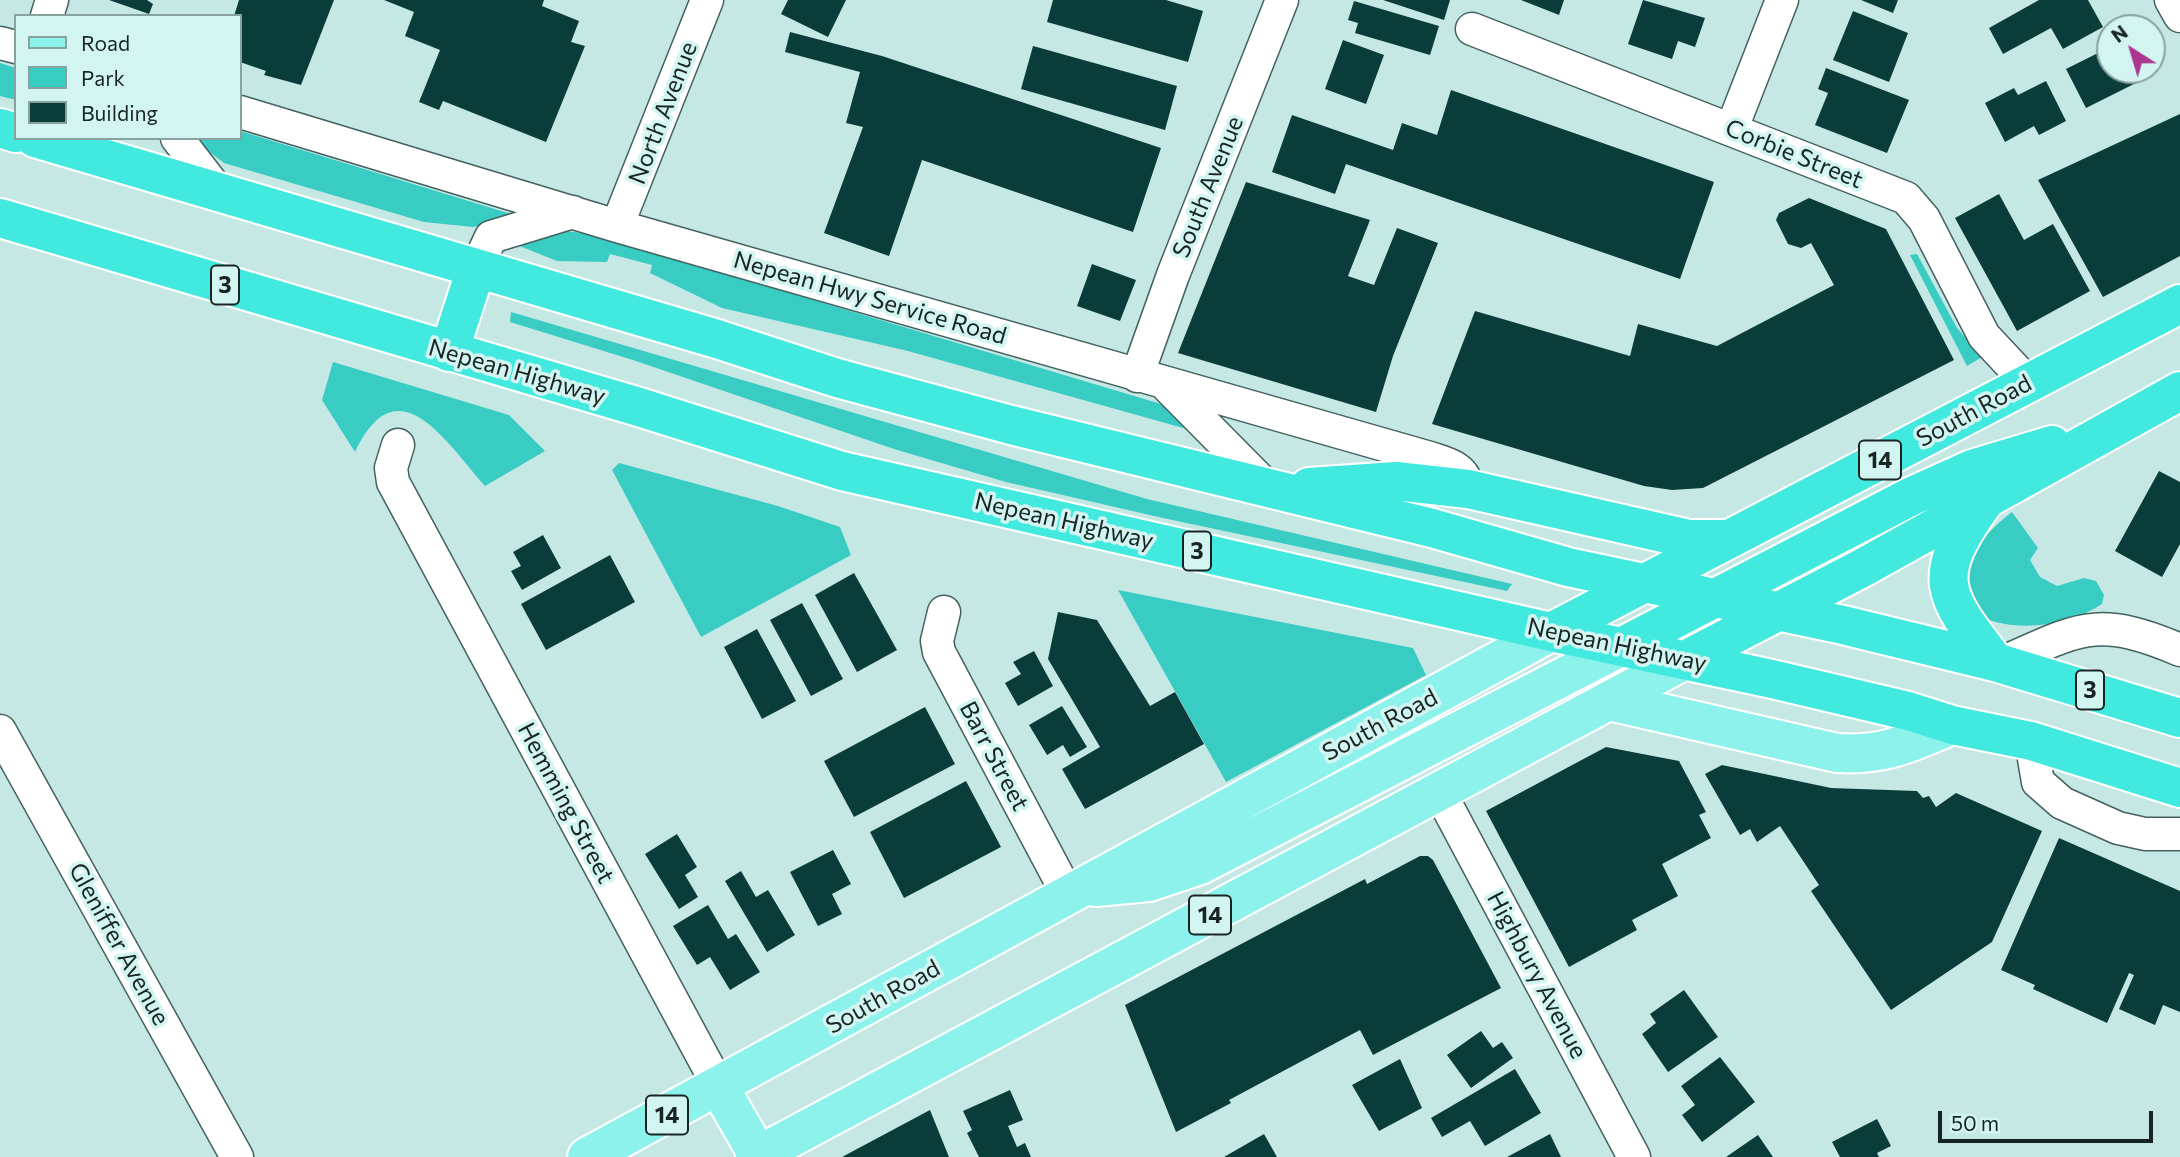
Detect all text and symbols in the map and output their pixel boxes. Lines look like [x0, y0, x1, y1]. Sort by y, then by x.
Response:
legend [14, 14, 242, 140]
north arrow [2096, 14, 2166, 84]
text: N [2107, 20, 2132, 47]
text: Road [81, 30, 130, 55]
street label: North Avenue [623, 38, 703, 188]
text: Park [81, 65, 125, 90]
text: Building [81, 100, 158, 125]
street label: South Avenue [1167, 112, 1249, 262]
street label: Corbie Street [1721, 113, 1867, 195]
street label: Nepean Hwy Service Road [730, 245, 1010, 351]
road number: 3 [211, 266, 239, 304]
street label: Nepean Highway [425, 333, 609, 411]
street label: South Road [1912, 369, 2036, 453]
road number: 14 [1859, 440, 1901, 480]
street label: Nepean Highway [972, 486, 1156, 556]
road number: 3 [1183, 531, 1211, 570]
street label: Nepean Highway [1525, 612, 1709, 678]
road number: 3 [2076, 670, 2104, 710]
street label: South Road [1318, 683, 1442, 767]
street label: Barr Street [953, 696, 1035, 816]
street label: Hemming Street [512, 718, 620, 888]
street label: Gleniffer Avenue [63, 858, 175, 1030]
street label: Highbury Avenue [1481, 887, 1593, 1063]
road number: 14 [1189, 896, 1231, 934]
street label: South Road [821, 954, 945, 1040]
road number: 14 [646, 1096, 688, 1134]
scale bar [1942, 1098, 2157, 1142]
text: 50 m [1951, 1110, 1999, 1135]

